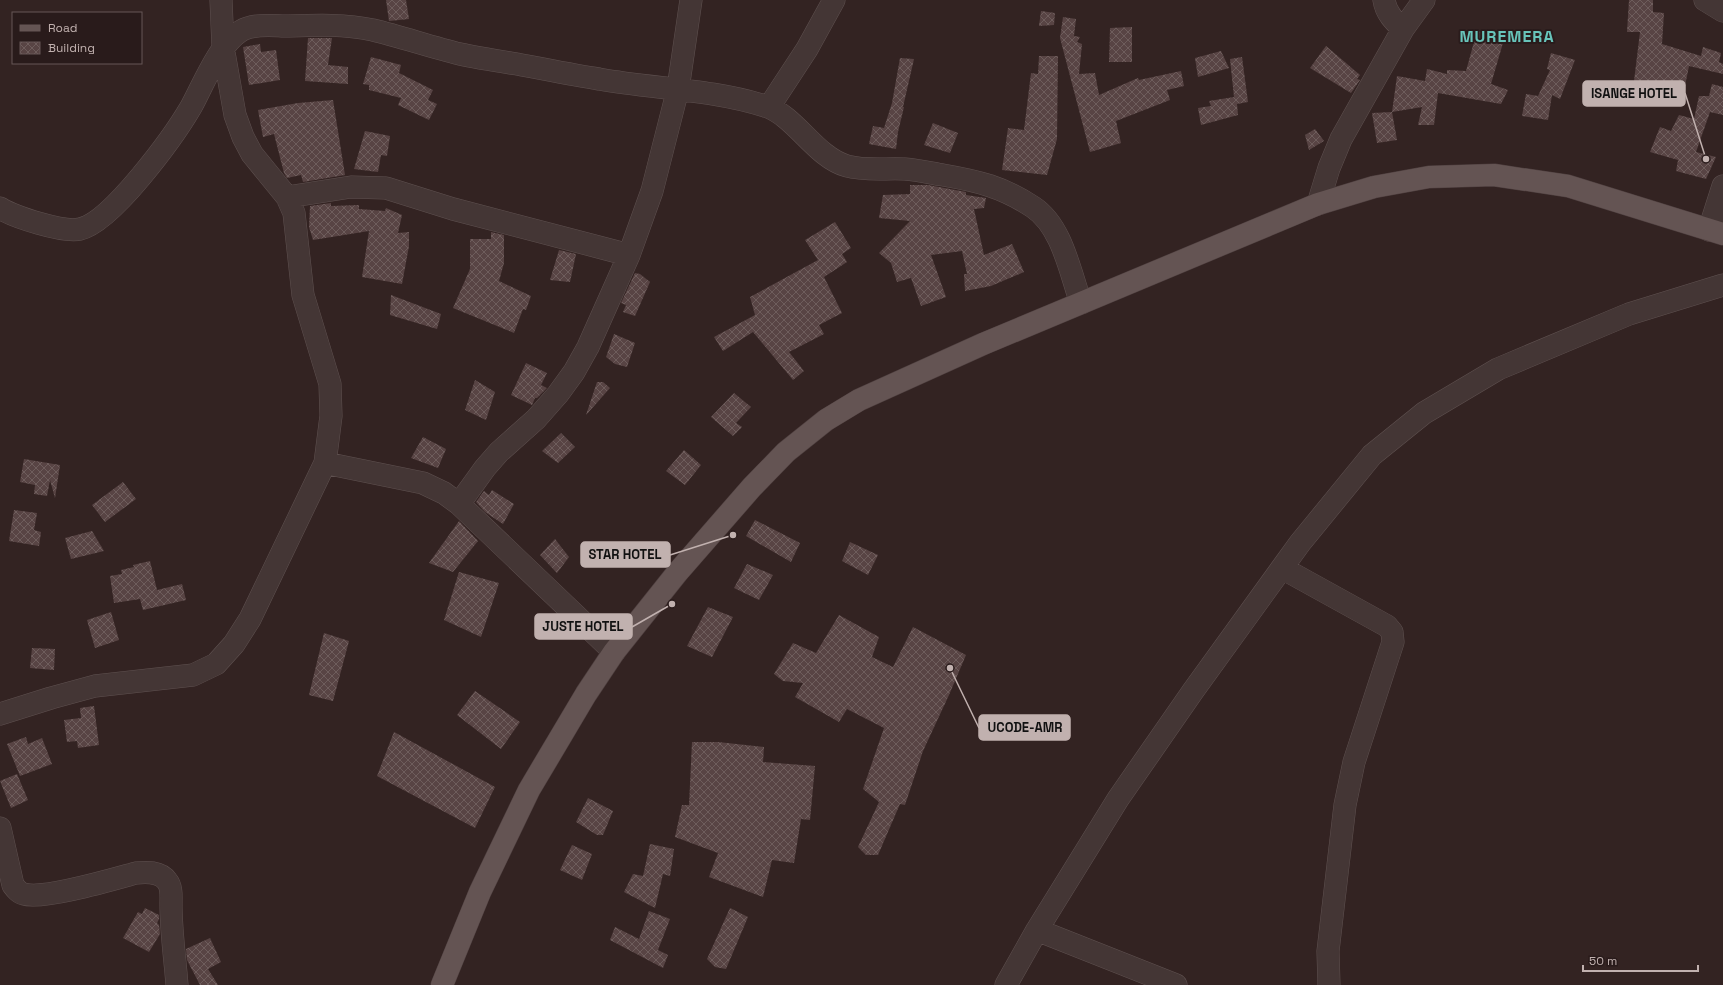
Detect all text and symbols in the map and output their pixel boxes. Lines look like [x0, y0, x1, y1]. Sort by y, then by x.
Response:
legend [12, 12, 142, 64]
text: Road [48, 20, 77, 36]
district label: MUREMERA [1459, 26, 1555, 47]
text: Building [48, 40, 95, 56]
callout: ISANGE HOTEL [1583, 81, 1685, 106]
text: ISANGE HOTEL [1591, 85, 1677, 102]
callout: STAR HOTEL [581, 542, 670, 567]
text: STAR HOTEL [588, 546, 662, 563]
callout: JUSTE HOTEL [535, 614, 632, 639]
text: JUSTE HOTEL [542, 618, 624, 635]
callout: UCODE-AMR [979, 715, 1070, 740]
text: UCODE-AMR [988, 719, 1062, 736]
scale bar [1583, 947, 1698, 973]
text: 50 m [1589, 953, 1617, 969]

